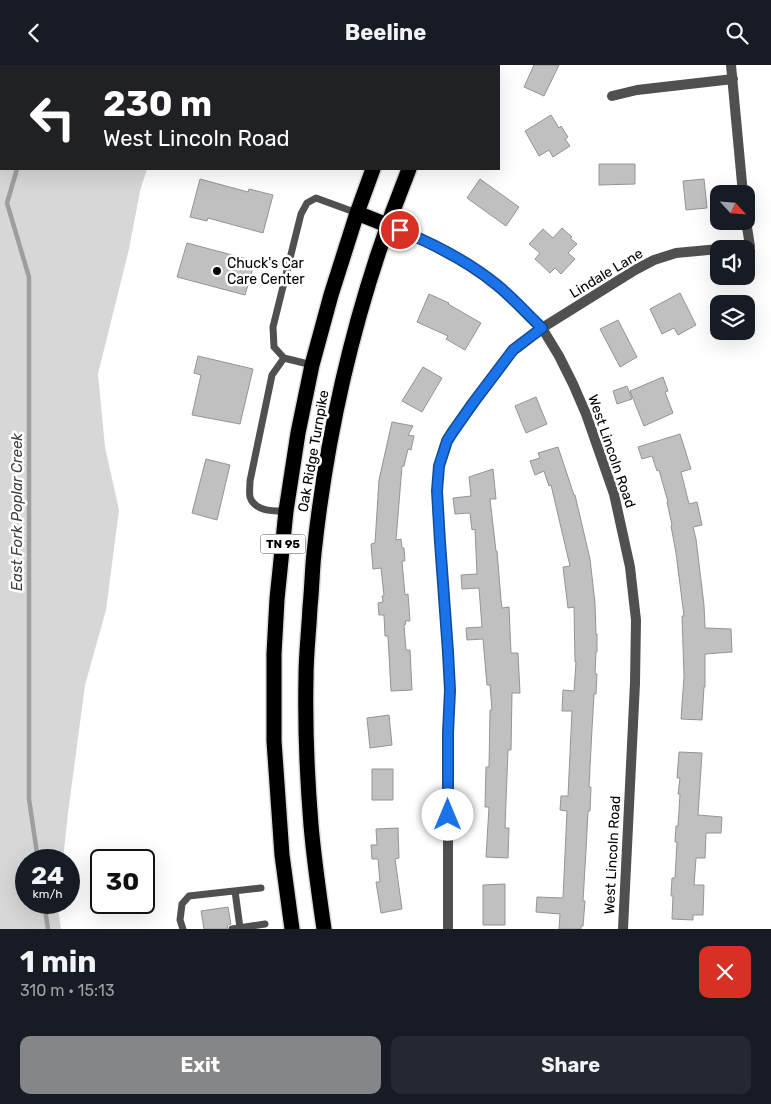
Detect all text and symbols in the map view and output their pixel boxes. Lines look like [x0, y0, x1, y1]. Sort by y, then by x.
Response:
icon: back [20, 19, 48, 47]
text: Beeline [345, 19, 426, 46]
icon: search [723, 19, 751, 47]
text: 230 m [103, 83, 212, 125]
icon: left [20, 85, 85, 150]
text: West Lincoln Road [103, 125, 290, 152]
north arrow [710, 185, 755, 230]
map controls [710, 185, 755, 340]
pin [379, 209, 421, 251]
icon: arrive [386, 216, 414, 244]
button: sound [710, 240, 755, 285]
street label: Lindale Lane [567, 245, 646, 302]
place label: Chuck's Car Care Center [227, 255, 305, 288]
marker: Chuck's Car Care Center [211, 265, 223, 277]
button: layers [710, 295, 755, 340]
street label: Oak Ridge Turnpike [294, 389, 333, 513]
street label: West Lincoln Road [584, 392, 639, 510]
water label: East Fork Poplar Creek [8, 433, 26, 591]
road number: TN 95 [260, 534, 306, 553]
position arrow [421, 788, 473, 840]
street label: West Lincoln Road [601, 795, 624, 915]
speed limit sign: 30 [90, 849, 155, 914]
text: 24 [31, 861, 64, 890]
text: km/h [33, 887, 62, 901]
text: 1 min [20, 944, 97, 980]
button: close [699, 946, 751, 998]
text: 310 m · 15:13 [20, 981, 115, 1000]
button: Exit [20, 1036, 381, 1094]
button: Share [391, 1036, 751, 1094]

